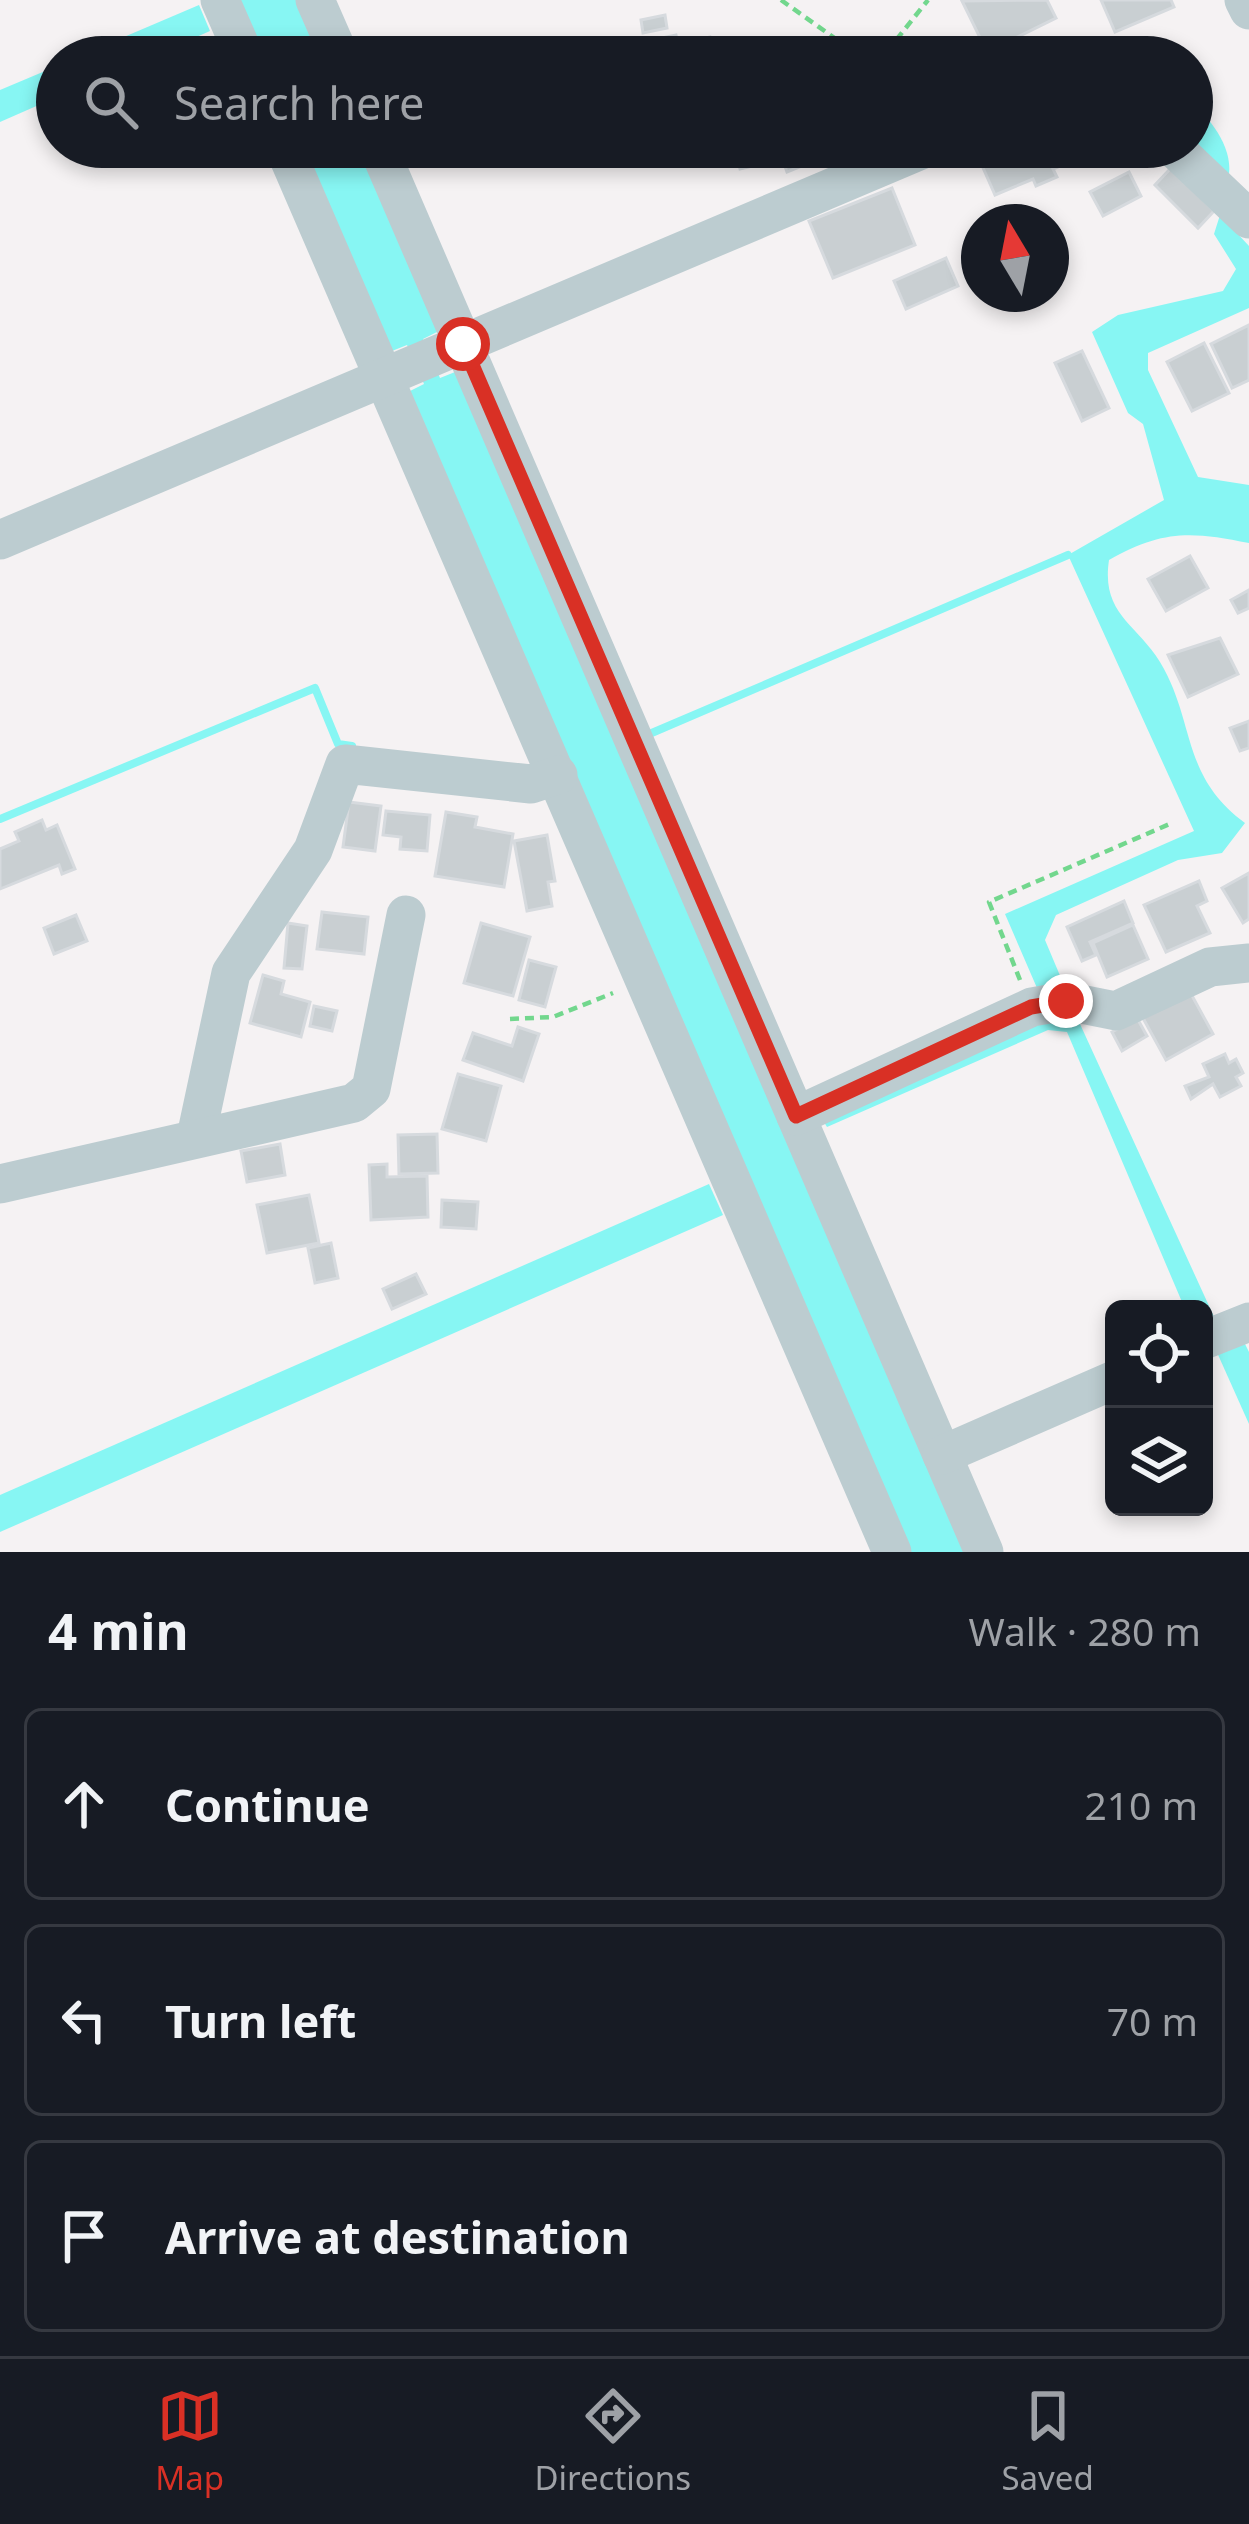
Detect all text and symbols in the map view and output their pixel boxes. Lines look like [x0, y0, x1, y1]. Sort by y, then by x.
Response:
search box [36, 36, 1213, 168]
icon: search [78, 69, 144, 135]
text: Search here [174, 72, 424, 133]
north arrow [961, 204, 1069, 312]
route start [436, 317, 490, 371]
route end [1039, 974, 1093, 1028]
map controls [1105, 1300, 1213, 1516]
button: locate [1105, 1300, 1213, 1408]
button: layers [1105, 1408, 1213, 1516]
text: 4 min [48, 1595, 189, 1665]
text: Walk · 280 m [968, 1604, 1201, 1657]
icon: ahead [51, 1771, 117, 1837]
text: Continue [165, 1774, 370, 1835]
text: 210 m [1084, 1778, 1198, 1831]
icon: left [51, 1987, 117, 2053]
text: Turn left [165, 1990, 356, 2051]
text: 70 m [1107, 1994, 1198, 2047]
icon: arrive [51, 2203, 117, 2269]
text: Arrive at destination [165, 2206, 630, 2267]
tab: Map [155, 2383, 224, 2500]
tab: Directions [534, 2383, 691, 2500]
tab: Saved [1001, 2383, 1094, 2500]

